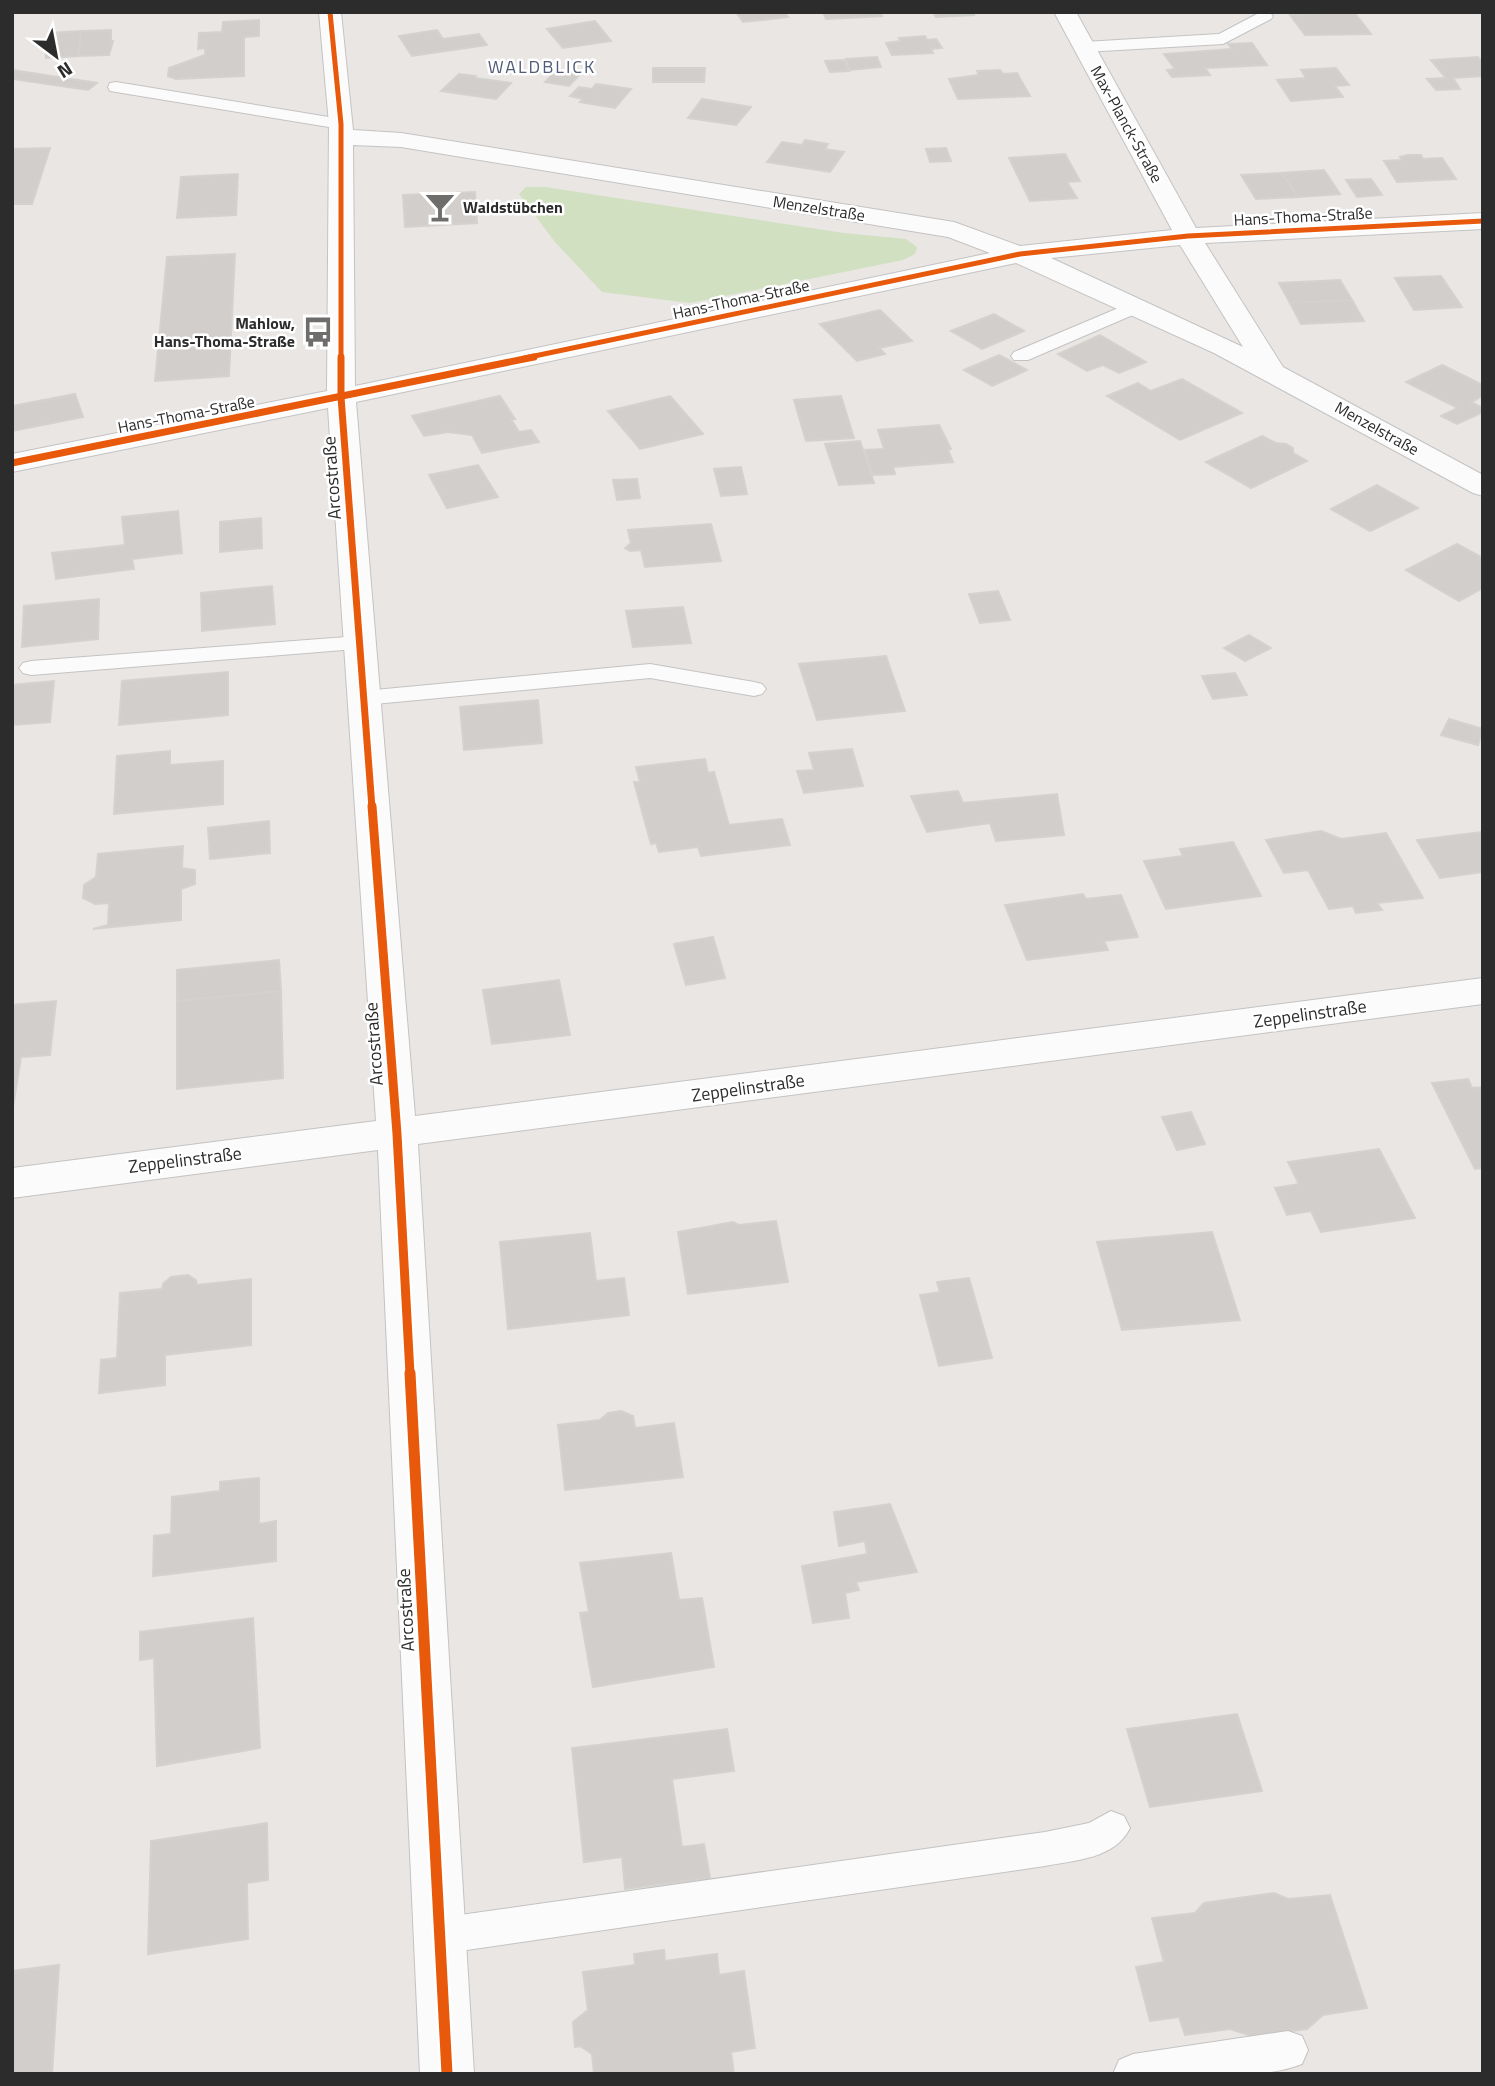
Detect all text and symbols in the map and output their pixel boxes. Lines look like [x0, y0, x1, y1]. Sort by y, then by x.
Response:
north arrow [21, 21, 91, 91]
district label: WALDBLICK [488, 53, 596, 80]
text: N [52, 55, 79, 87]
street label: Max-Planck-Straße [1085, 61, 1169, 187]
street label: Menzelstraße [771, 189, 867, 227]
bar icon: Waldstübchen [423, 190, 457, 224]
place label: Waldstübchen [463, 195, 563, 219]
street label: Hans-Thoma-Straße [1233, 200, 1373, 232]
street label: Hans-Thoma-Straße [670, 273, 812, 325]
place label: Mahlow, Hans-Thoma-Straße [154, 311, 295, 353]
bus stop icon: Mahlow, Hans-Thoma-Straße [301, 315, 335, 349]
street label: Hans-Thoma-Straße [115, 389, 257, 439]
street label: Menzelstraße [1331, 395, 1423, 461]
street label: Arcostraße [315, 435, 348, 521]
street label: Zeppelinstraße [1252, 992, 1368, 1035]
street label: Arcostraße [357, 1001, 390, 1087]
street label: Zeppelinstraße [690, 1066, 806, 1109]
street label: Zeppelinstraße [127, 1139, 243, 1180]
street label: Arcostraße [390, 1568, 421, 1652]

